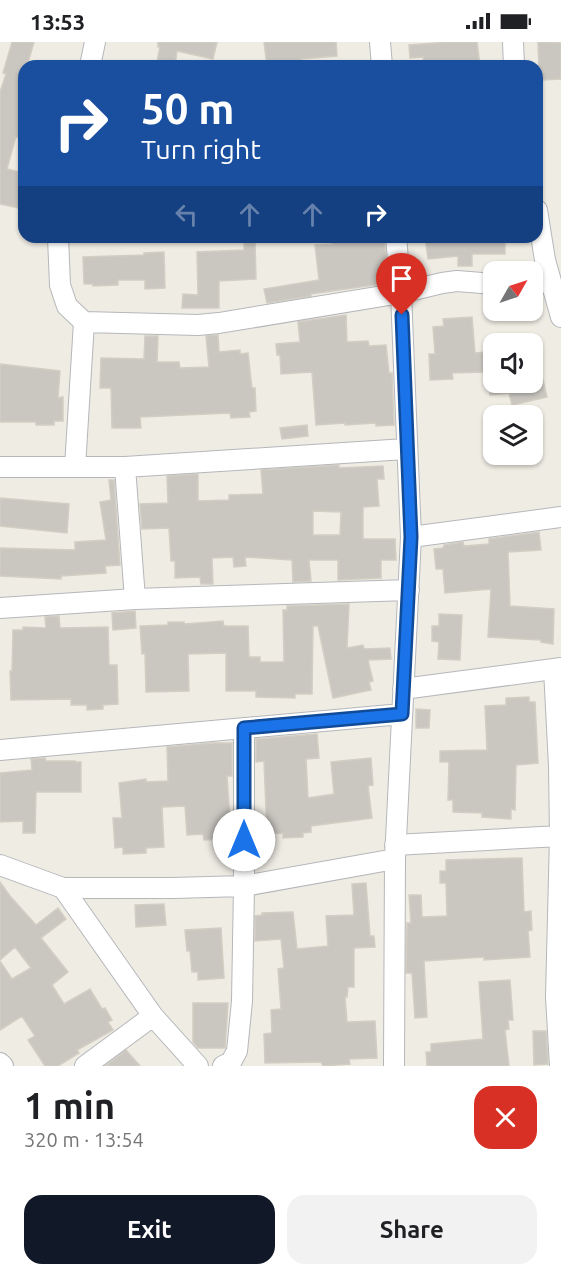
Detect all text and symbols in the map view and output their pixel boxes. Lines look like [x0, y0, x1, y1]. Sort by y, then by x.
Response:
text: 13:53 [30, 9, 85, 34]
icon: right [42, 84, 120, 162]
text: 50 m [141, 85, 235, 132]
text: Turn right [141, 134, 261, 164]
icon: left [170, 198, 203, 231]
icon: ahead [233, 198, 266, 231]
icon: ahead [296, 198, 329, 231]
icon: right [359, 198, 392, 231]
pin [376, 253, 427, 315]
north arrow [483, 261, 543, 321]
map controls [483, 261, 543, 465]
icon: arrive [385, 262, 418, 295]
button: sound [483, 333, 543, 393]
button: layers [483, 405, 543, 465]
position arrow [212, 808, 276, 872]
text: 1 min [24, 1085, 115, 1126]
button: close [474, 1086, 537, 1149]
text: 320 m · 13:54 [24, 1128, 144, 1151]
button: Exit [24, 1195, 275, 1264]
button: Share [287, 1195, 537, 1264]

